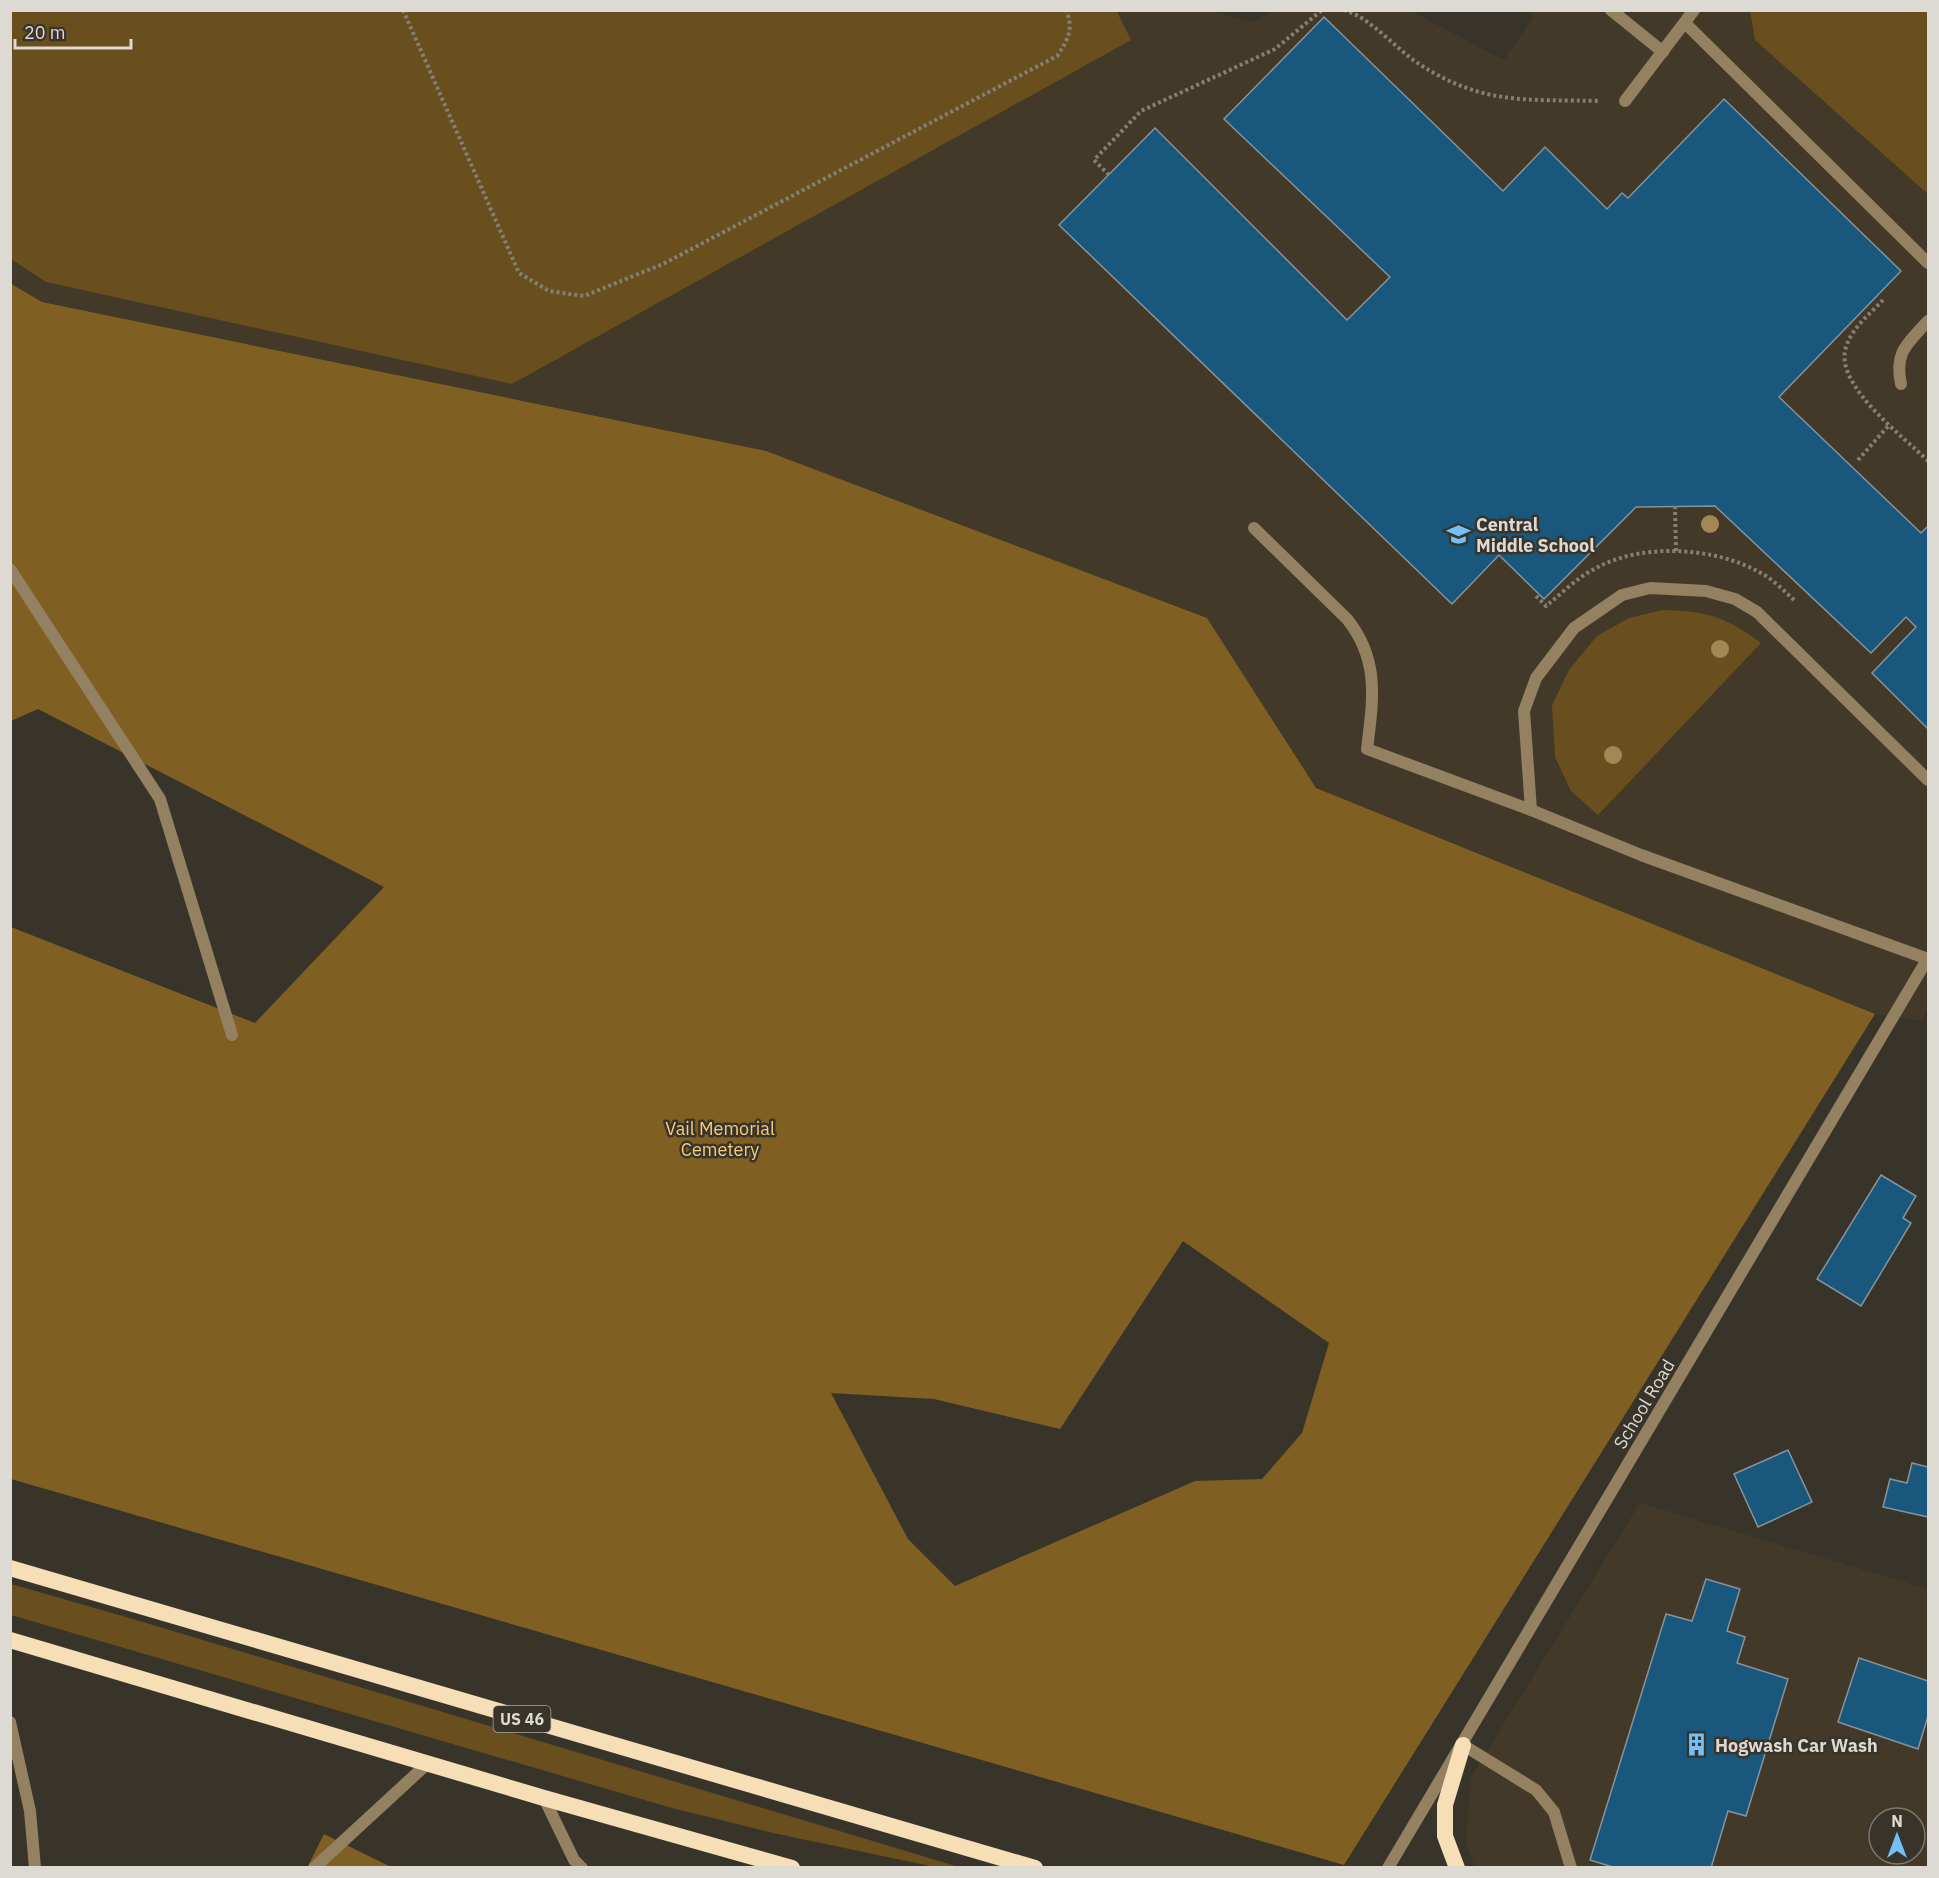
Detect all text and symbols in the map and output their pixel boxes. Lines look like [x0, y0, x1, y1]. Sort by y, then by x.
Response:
scale bar [15, 12, 130, 50]
text: 20 m [24, 21, 66, 44]
place label: Central Middle School [1476, 513, 1595, 557]
school or university icon: Central Middle School [1445, 521, 1471, 547]
park label: Vail Memorial Cemetery [665, 1117, 775, 1161]
street label: School Road [1608, 1355, 1680, 1453]
road number: US 46 [494, 1706, 550, 1732]
building icon: Hogwash Car Wash [1684, 1732, 1710, 1758]
place label: Hogwash Car Wash [1715, 1734, 1878, 1757]
north arrow [1867, 1806, 1927, 1866]
text: N [1891, 1811, 1903, 1831]

